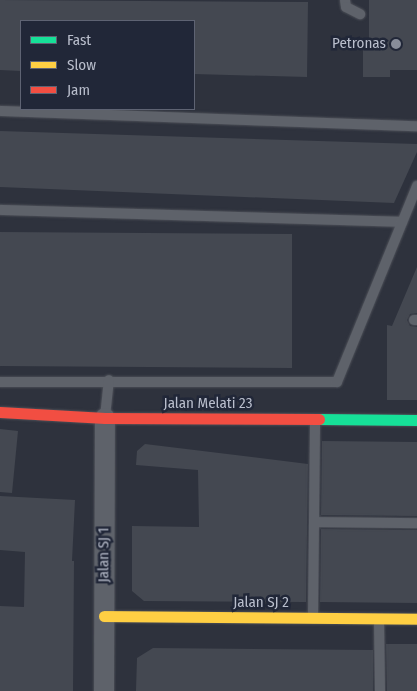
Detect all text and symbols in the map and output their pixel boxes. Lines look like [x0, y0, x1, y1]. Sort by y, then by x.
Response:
legend [20, 20, 195, 110]
text: Fast [67, 31, 91, 49]
place label: Petronas [332, 35, 386, 53]
marker: Petronas [390, 38, 402, 50]
text: Slow [67, 56, 96, 74]
text: Jam [67, 81, 90, 99]
street label: Jalan Melati 23 [164, 395, 252, 413]
street label: Jalan SJ 1 [95, 528, 113, 582]
street label: Jalan SJ 2 [233, 594, 289, 612]

